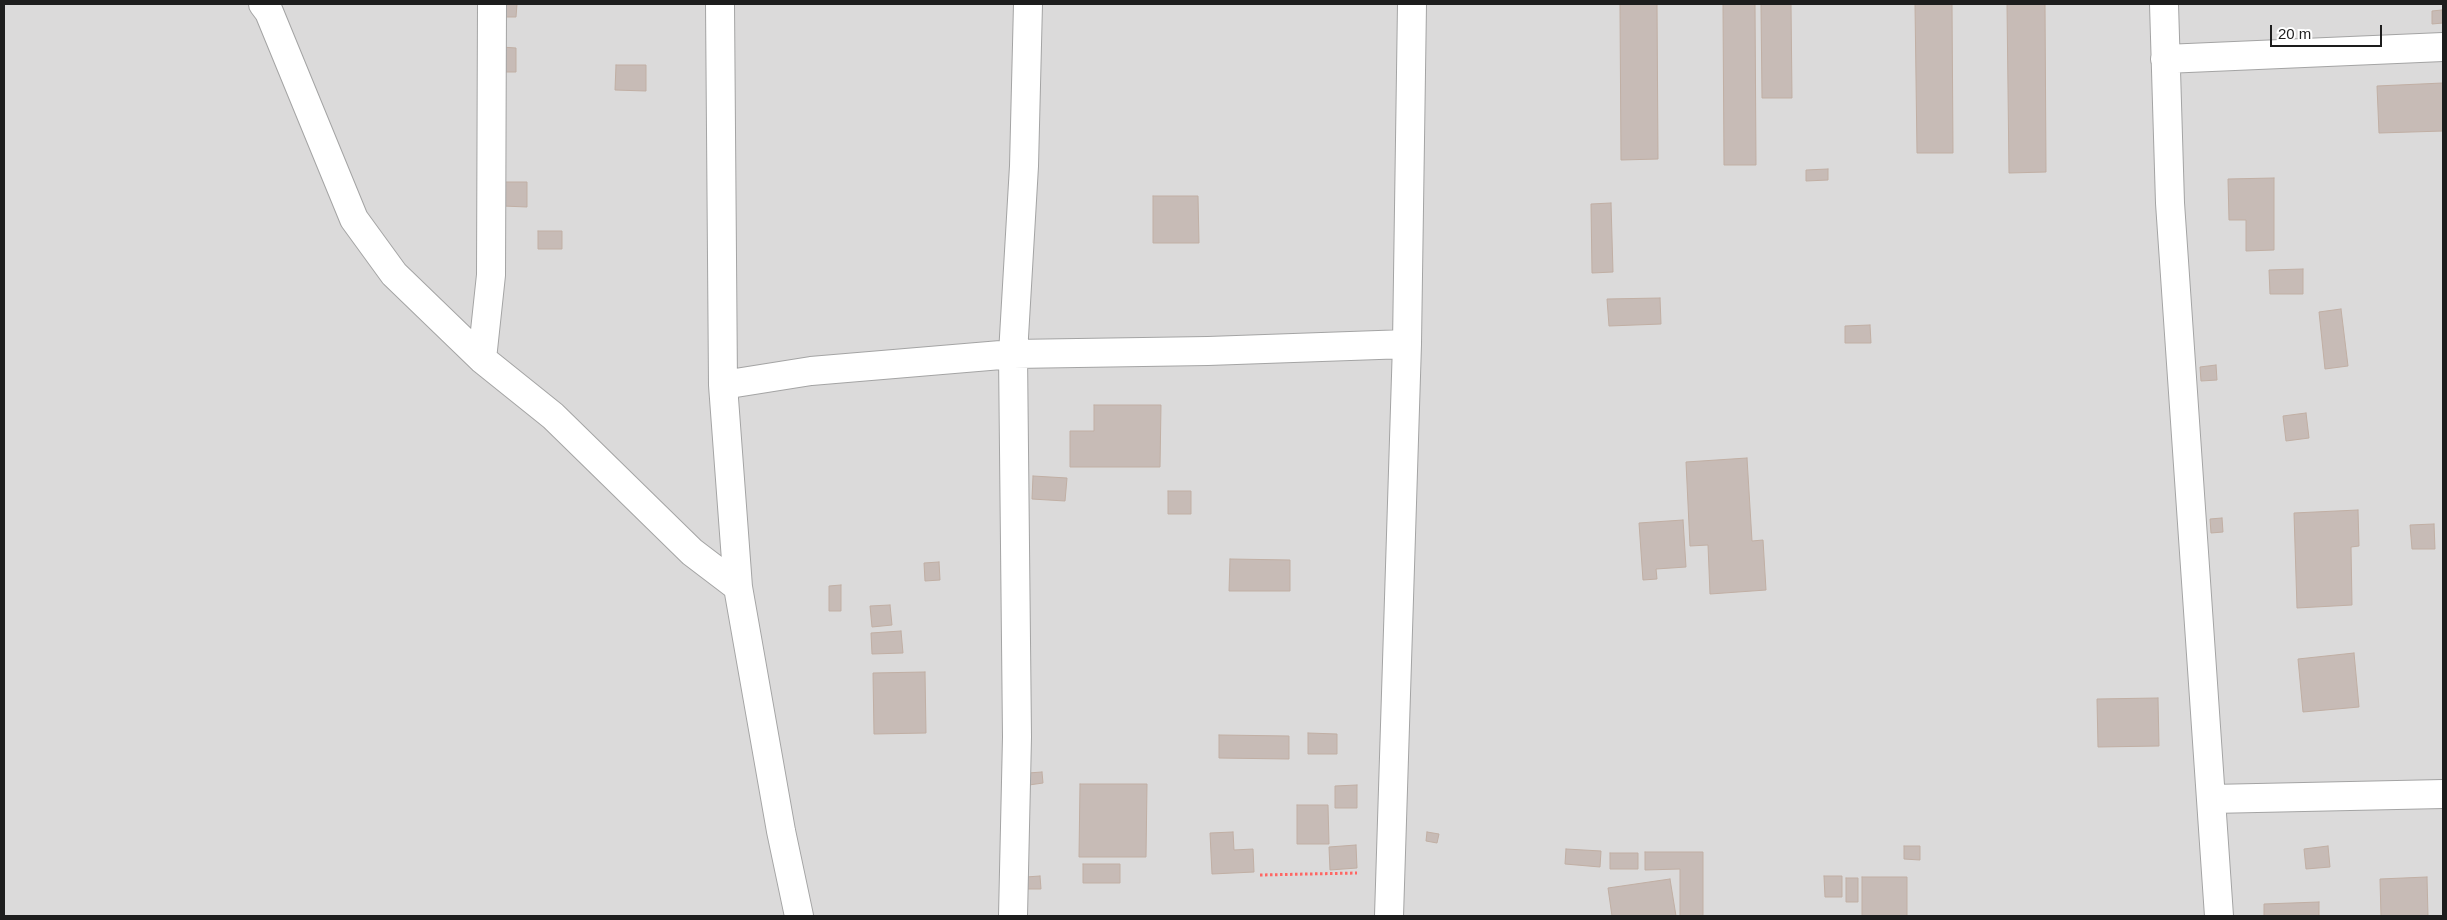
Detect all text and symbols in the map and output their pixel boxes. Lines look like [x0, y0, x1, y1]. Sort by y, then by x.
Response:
scale bar [2272, 15, 2384, 47]
text: 20 m [2278, 25, 2311, 42]

